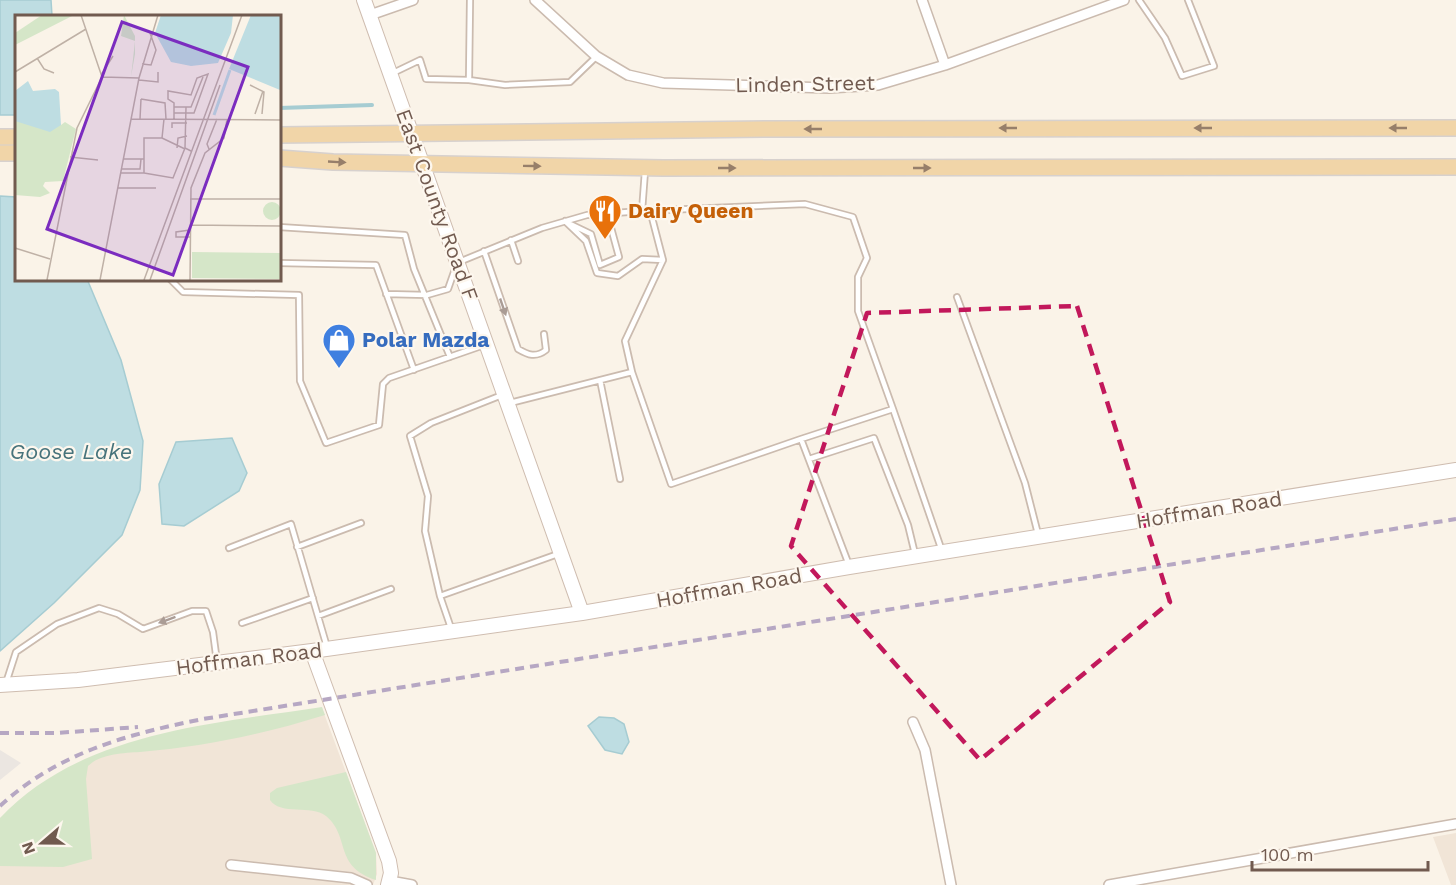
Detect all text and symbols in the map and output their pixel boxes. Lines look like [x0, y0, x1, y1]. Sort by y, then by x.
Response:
inset map [15, 15, 280, 280]
street label: Linden Street [735, 70, 875, 97]
street label: East County Road F [391, 105, 484, 304]
one-way arrow [998, 123, 1017, 133]
one-way arrow [1193, 123, 1212, 133]
one-way arrow [1388, 123, 1407, 133]
one-way arrow [803, 124, 822, 134]
one-way arrow [328, 158, 347, 167]
one-way arrow [523, 161, 542, 171]
one-way arrow [718, 163, 737, 173]
one-way arrow [913, 163, 932, 173]
restaurant icon: Dairy Queen [587, 193, 623, 240]
place label: Dairy Queen [628, 198, 753, 223]
one-way arrow [498, 298, 508, 316]
shop icon: Polar Mazda [321, 322, 357, 369]
place label: Polar Mazda [362, 327, 490, 352]
water label: Goose Lake [10, 439, 132, 464]
street label: Hoffman Road [1134, 486, 1284, 533]
street label: Hoffman Road [654, 562, 804, 613]
one-way arrow [158, 615, 176, 625]
street label: Hoffman Road [174, 637, 324, 680]
north arrow [12, 813, 72, 873]
scale bar [1252, 834, 1428, 872]
text: N [17, 839, 39, 857]
text: 100 m [1261, 844, 1314, 865]

